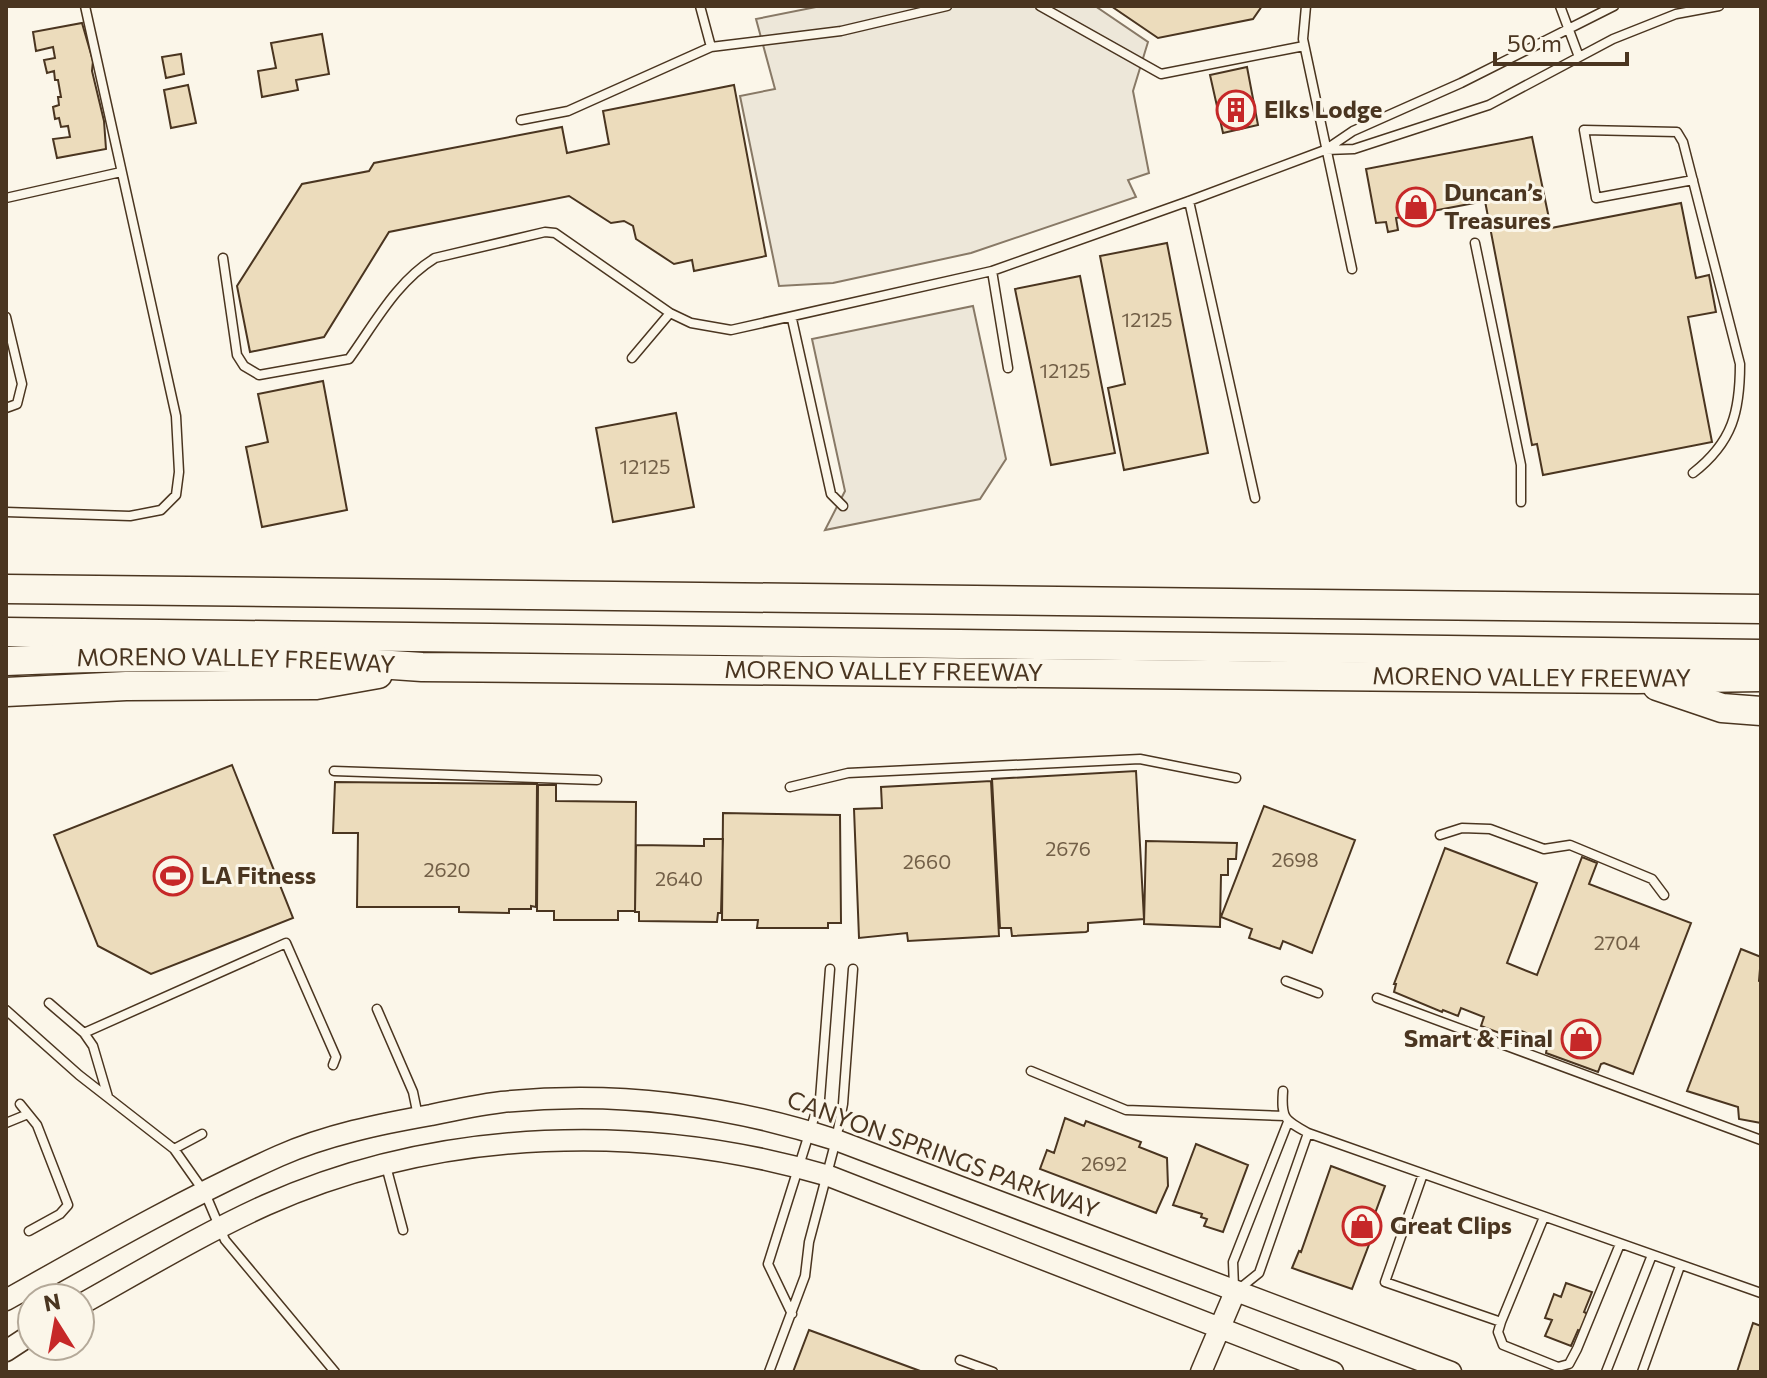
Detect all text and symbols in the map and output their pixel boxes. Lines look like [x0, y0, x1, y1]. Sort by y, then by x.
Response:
scale bar [1495, 16, 1627, 66]
text: 50 m [1507, 28, 1562, 57]
building icon: Elks Lodge [1215, 89, 1257, 131]
place label: Elks Lodge [1264, 94, 1382, 123]
place label: Duncan’s Treasures [1444, 177, 1551, 234]
shop icon: Duncan’s Treasures [1395, 186, 1437, 228]
house number: 12125 [1122, 307, 1172, 331]
house number: 12125 [1040, 358, 1090, 382]
house number: 12125 [620, 454, 670, 478]
street label: MORENO VALLEY FREEWAY [76, 641, 397, 678]
street label: MORENO VALLEY FREEWAY [724, 654, 1044, 686]
street label: MORENO VALLEY FREEWAY [1372, 660, 1692, 692]
house number: 2676 [1045, 836, 1091, 860]
house number: 2698 [1271, 847, 1319, 871]
house number: 2660 [903, 849, 951, 873]
sports icon: LA Fitness [152, 855, 194, 897]
house number: 2620 [423, 857, 471, 881]
place label: LA Fitness [201, 860, 316, 889]
house number: 2640 [655, 866, 703, 890]
house number: 2704 [1594, 930, 1640, 954]
shop icon: Smart & Final [1560, 1018, 1602, 1060]
place label: Smart & Final [1404, 1023, 1553, 1052]
street label: CANYON SPRINGS PARKWAY [784, 1084, 1104, 1224]
house number: 2692 [1081, 1151, 1127, 1175]
shop icon: Great Clips [1341, 1205, 1383, 1247]
place label: Great Clips [1390, 1210, 1512, 1239]
north arrow [16, 1282, 96, 1362]
text: N [41, 1287, 63, 1317]

